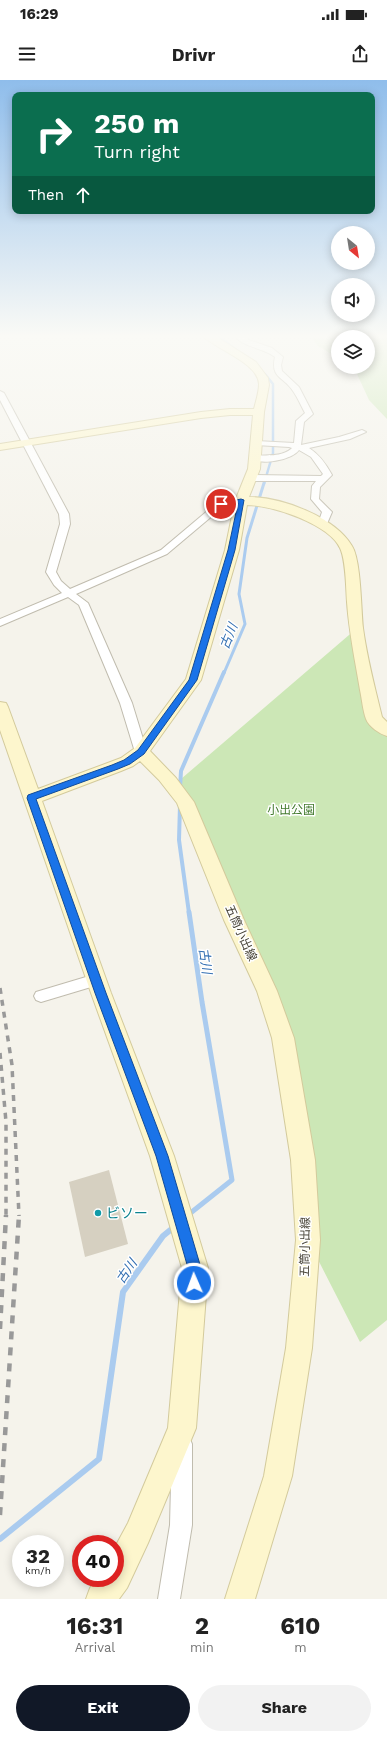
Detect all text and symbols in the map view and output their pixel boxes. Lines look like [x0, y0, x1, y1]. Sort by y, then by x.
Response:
text: 16:29 [20, 5, 58, 23]
icon: menu [16, 43, 38, 65]
icon: share [349, 43, 371, 65]
text: Drivr [172, 44, 215, 65]
text: 250 m [94, 107, 179, 140]
icon: right [28, 108, 80, 160]
text: Turn right [94, 141, 180, 162]
icon: ahead [72, 184, 94, 206]
text: Then [28, 186, 64, 204]
north arrow [331, 226, 375, 270]
map controls [331, 226, 375, 374]
button: sound [331, 278, 375, 322]
button: layers [331, 330, 375, 374]
pin [204, 487, 238, 521]
icon: arrive [210, 493, 232, 515]
water label: 古川 [217, 619, 241, 651]
park label: 小出公園 [267, 803, 315, 817]
street label: 五筒小出線 [222, 903, 260, 963]
water label: 古川 [196, 947, 215, 977]
place label: ビソー [106, 1205, 148, 1221]
marker: ビソー [93, 1208, 103, 1218]
street label: 五筒小出線 [297, 1217, 313, 1277]
water label: 古川 [113, 1255, 141, 1286]
position arrow [173, 1262, 215, 1304]
speed limit sign: 40 [72, 1535, 124, 1587]
text: 32 [26, 1544, 50, 1568]
text: km/h [25, 1565, 51, 1576]
text: 16:31 [66, 1612, 123, 1640]
text: 2 [195, 1612, 209, 1640]
text: 610 [280, 1612, 320, 1640]
text: Arrival [75, 1640, 115, 1655]
text: min [190, 1640, 214, 1655]
text: m [294, 1640, 307, 1655]
button: Exit [16, 1685, 190, 1731]
button: Share [198, 1685, 371, 1731]

